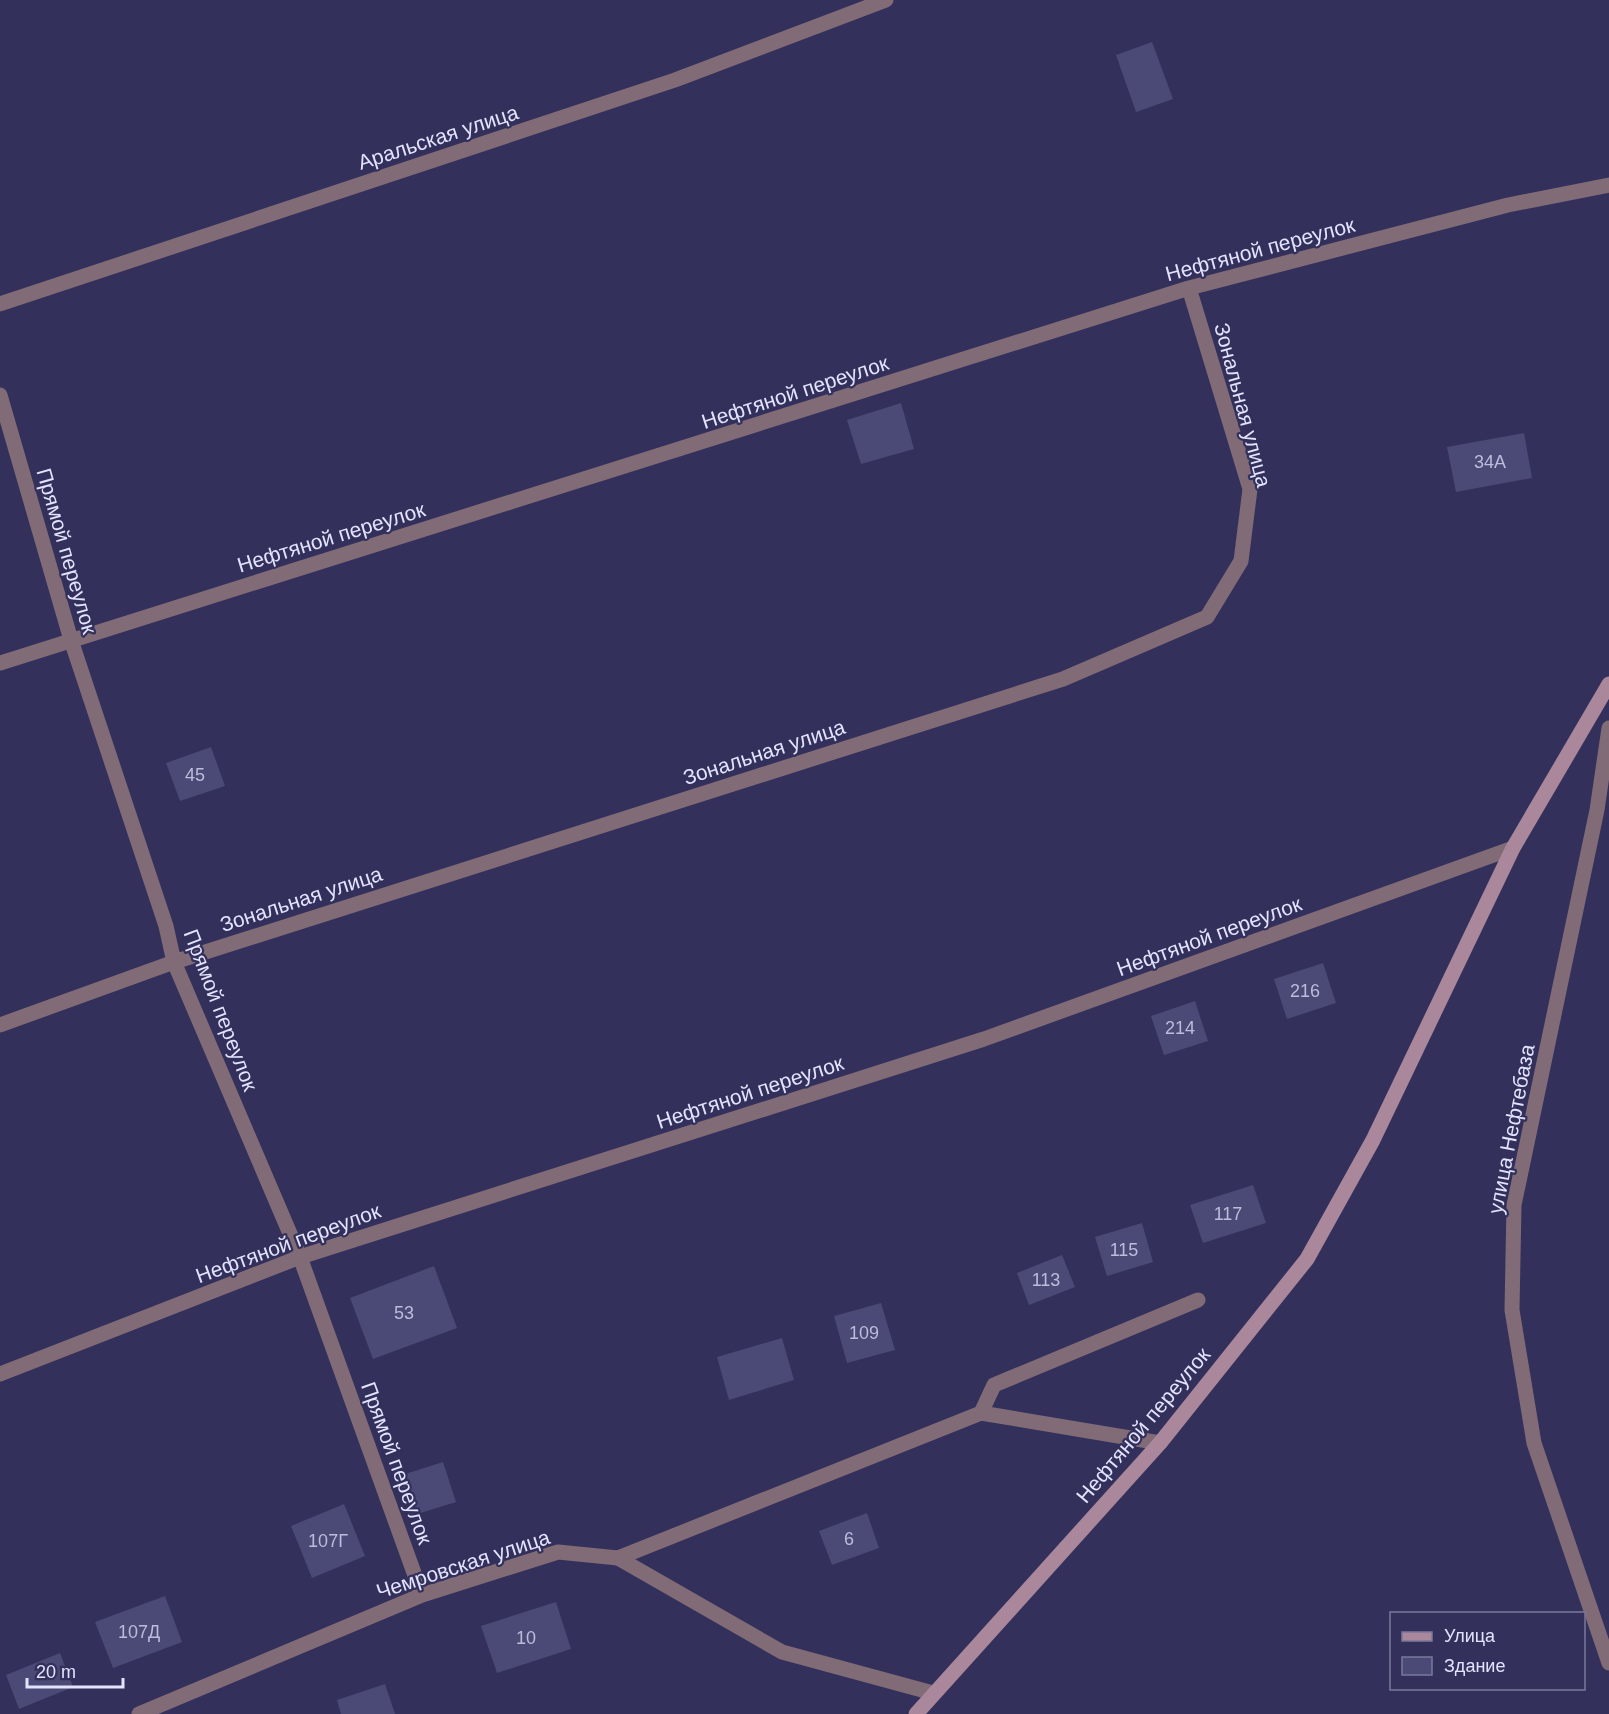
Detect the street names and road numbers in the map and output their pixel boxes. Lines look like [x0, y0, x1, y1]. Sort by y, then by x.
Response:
street label: Аральская улица [355, 100, 521, 174]
street label: Нефтяной переулок [1163, 212, 1358, 285]
street label: Зональная улица [1210, 320, 1276, 490]
street label: Нефтяной переулок [699, 351, 892, 433]
street label: Прямой переулок [32, 466, 102, 637]
street label: Нефтяной переулок [234, 497, 428, 577]
street label: Зональная улица [680, 715, 848, 789]
street label: Зональная улица [217, 862, 385, 936]
street label: Нефтяной переулок [1113, 892, 1305, 980]
street label: Прямой переулок [180, 926, 263, 1095]
street label: улица Нефтебаза [1483, 1042, 1539, 1216]
street label: Нефтяной переулок [654, 1051, 847, 1133]
street label: Нефтяной переулок [192, 1199, 384, 1287]
street label: Нефтяной переулок [1071, 1342, 1215, 1507]
street label: Прямой переулок [357, 1379, 437, 1548]
street label: Чемровская улица [373, 1525, 553, 1603]

